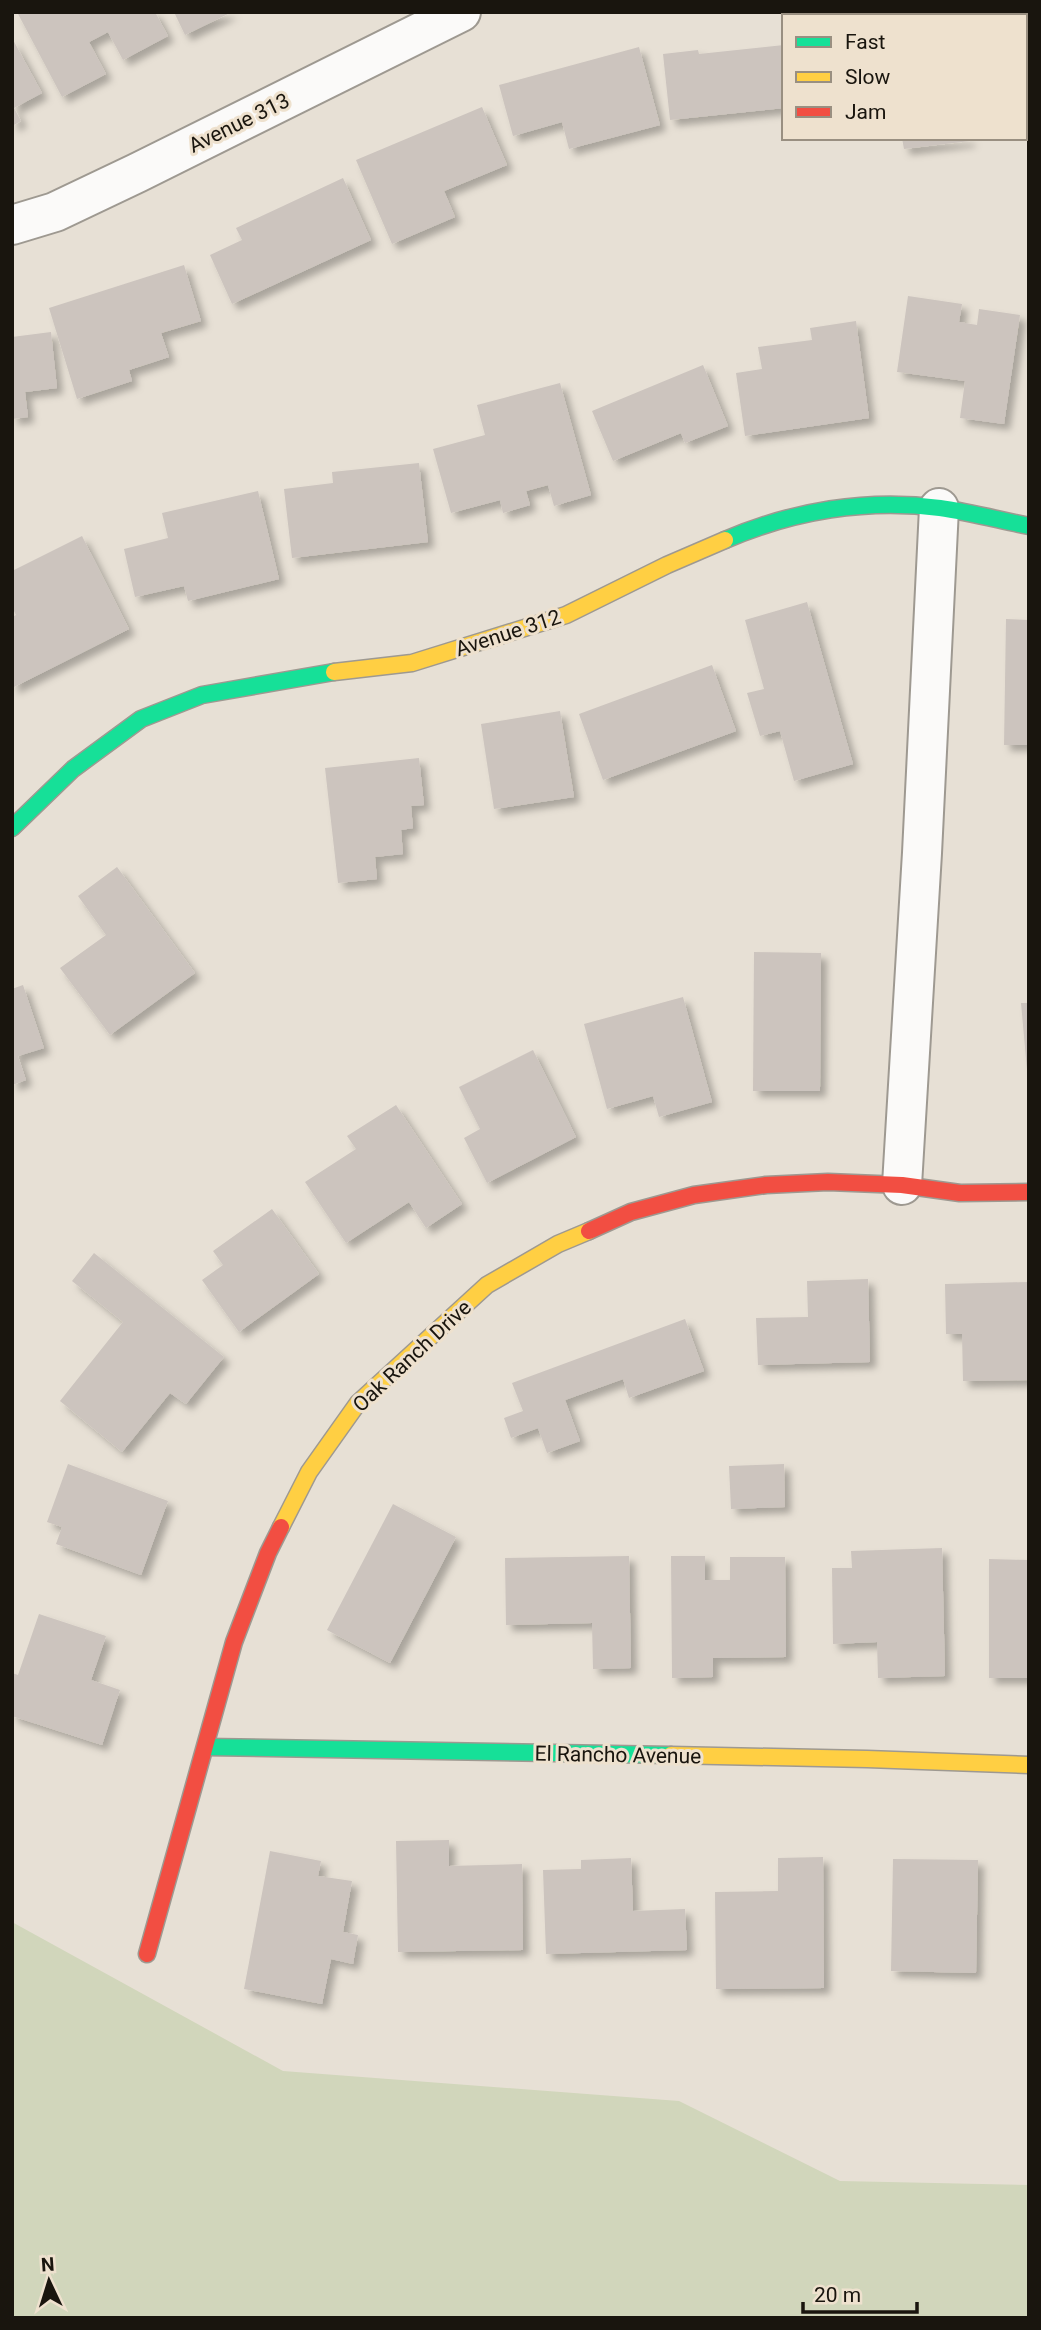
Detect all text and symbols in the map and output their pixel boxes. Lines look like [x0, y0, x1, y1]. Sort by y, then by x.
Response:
legend [782, 14, 1027, 140]
text: Fast [845, 30, 886, 54]
text: Slow [845, 65, 891, 89]
street label: Avenue 313 [185, 88, 293, 158]
text: Jam [845, 100, 886, 124]
street label: Avenue 312 [452, 605, 564, 661]
street label: Oak Ranch Drive [348, 1295, 476, 1417]
street label: El Rancho Avenue [534, 1742, 702, 1768]
north arrow [14, 2246, 84, 2316]
text: N [40, 2253, 55, 2276]
scale bar [803, 2270, 917, 2314]
text: 20 m [814, 2283, 861, 2307]

